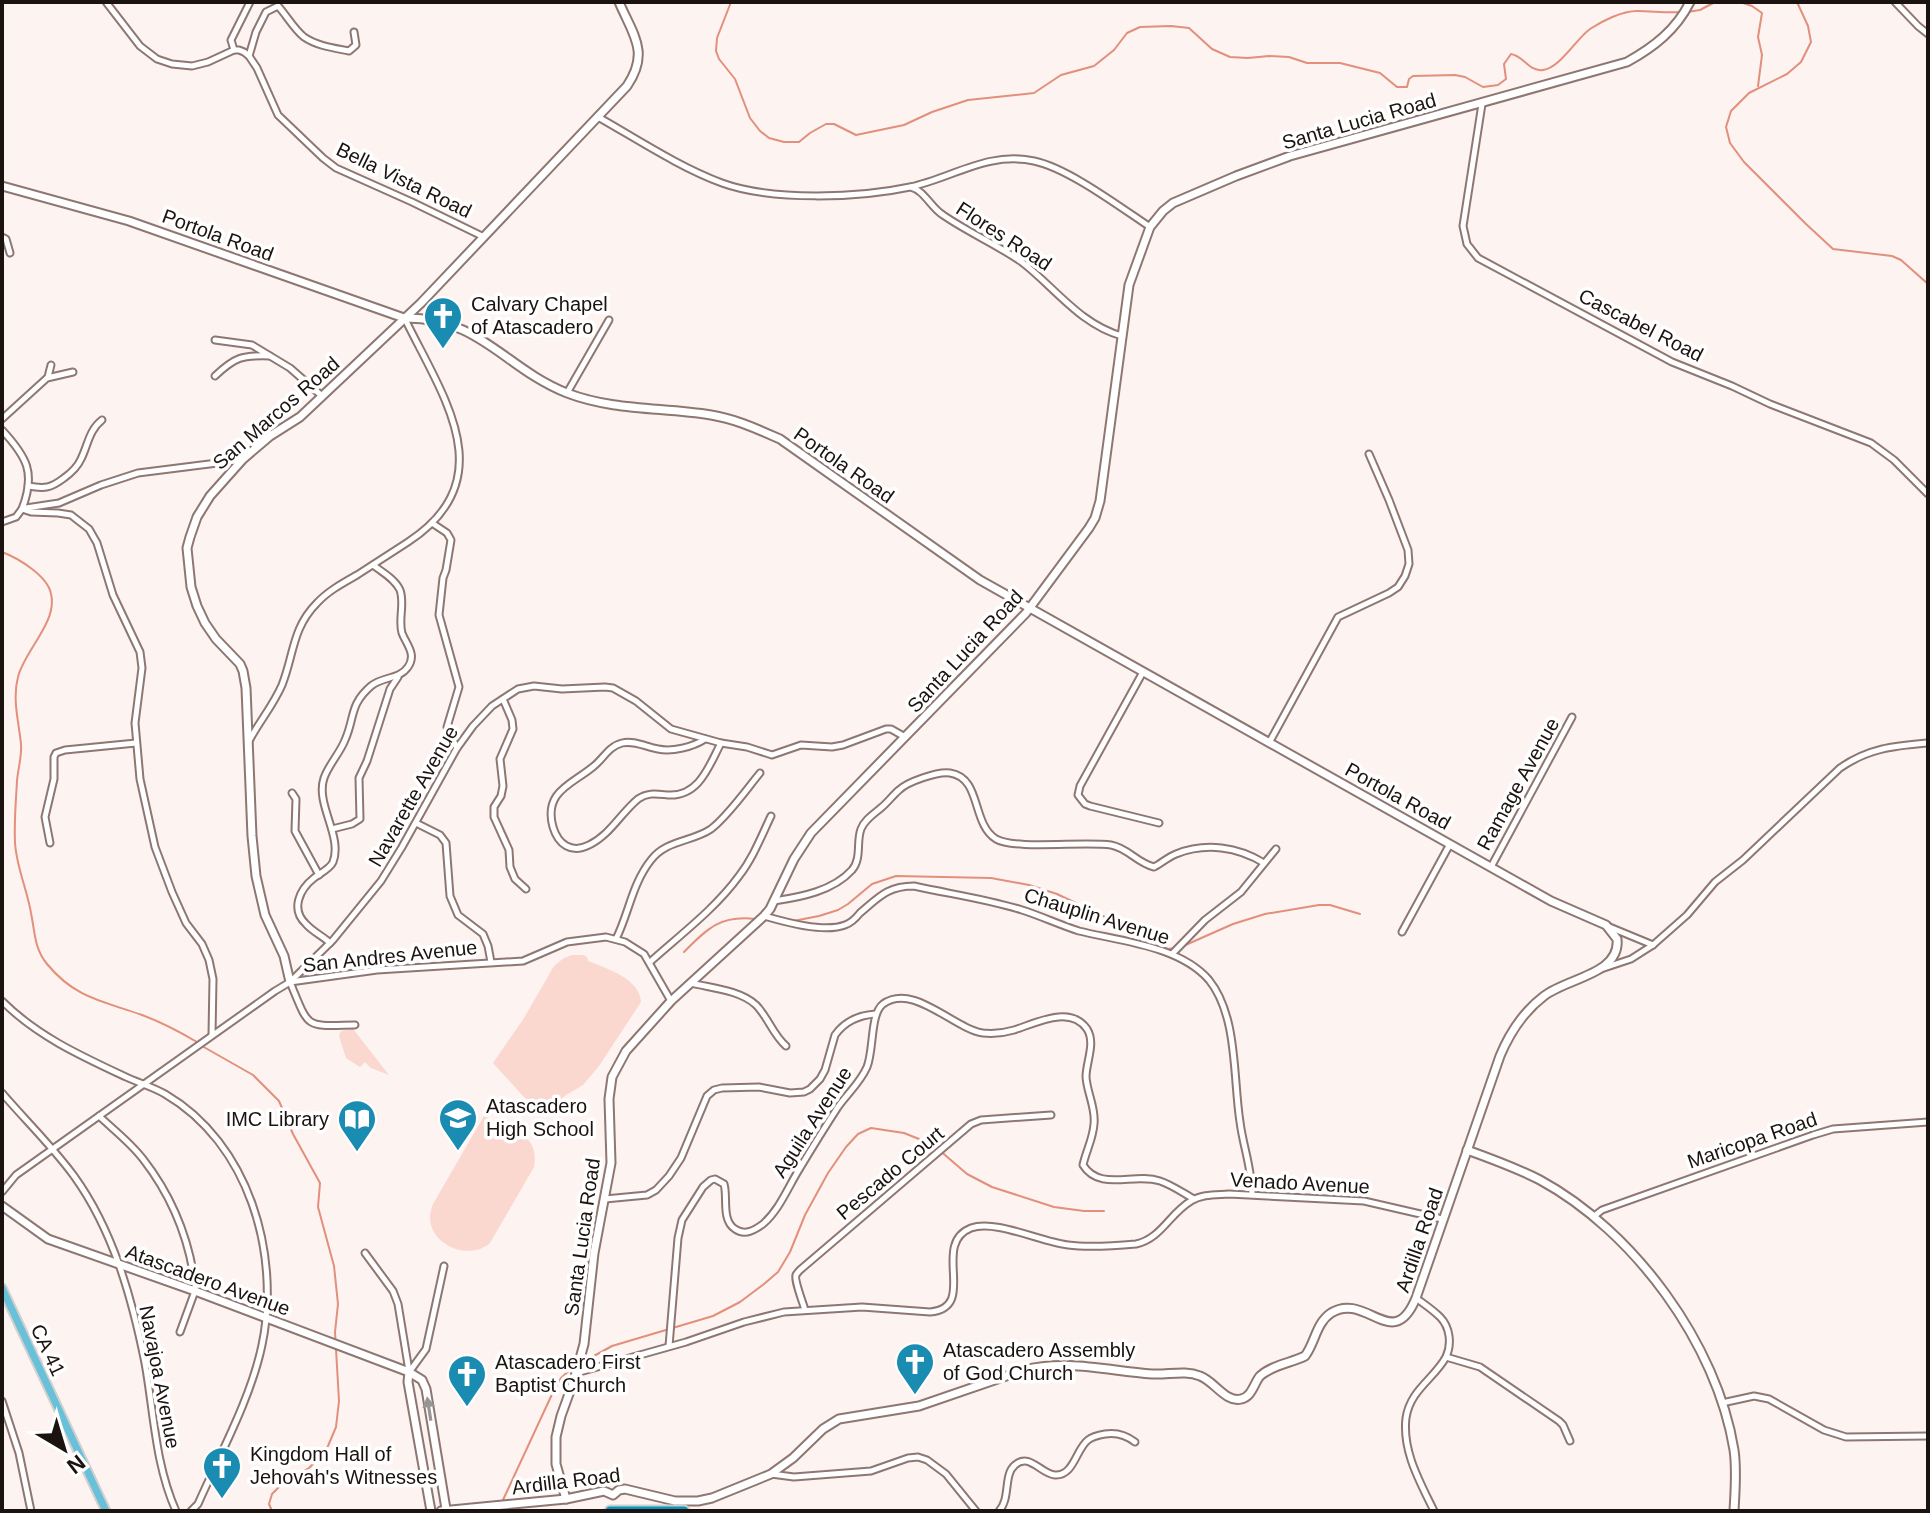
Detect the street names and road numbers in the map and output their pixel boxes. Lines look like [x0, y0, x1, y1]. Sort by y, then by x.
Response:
street label: Santa Lucia Road [1280, 89, 1438, 153]
street label: Bella Vista Road [333, 138, 475, 222]
street label: Flores Road [952, 197, 1056, 275]
street label: Portola Road [159, 205, 277, 265]
street label: Cascabel Road [1575, 284, 1707, 366]
street label: San Marcos Road [208, 352, 344, 474]
street label: Portola Road [790, 423, 898, 507]
street label: Santa Lucia Road [903, 585, 1027, 717]
street label: Ramage Avenue [1473, 714, 1563, 854]
street label: Navarette Avenue [364, 722, 462, 870]
street label: Portola Road [1342, 758, 1454, 834]
street label: Chauplin Avenue [1022, 883, 1172, 949]
street label: San Andres Avenue [302, 936, 478, 976]
street label: Aguila Avenue [768, 1063, 856, 1181]
street label: Maricopa Road [1684, 1108, 1820, 1172]
street label: Pescado Court [832, 1122, 948, 1224]
street label: Santa Lucia Road [560, 1157, 604, 1317]
street label: Venado Avenue [1230, 1168, 1370, 1198]
street label: Ardilla Road [1391, 1185, 1447, 1295]
street label: Atascadero Avenue [123, 1240, 293, 1320]
street label: Navajoa Avenue [135, 1304, 185, 1450]
street label: CA 41 [27, 1321, 69, 1379]
street label: Ardilla Road [511, 1463, 621, 1499]

